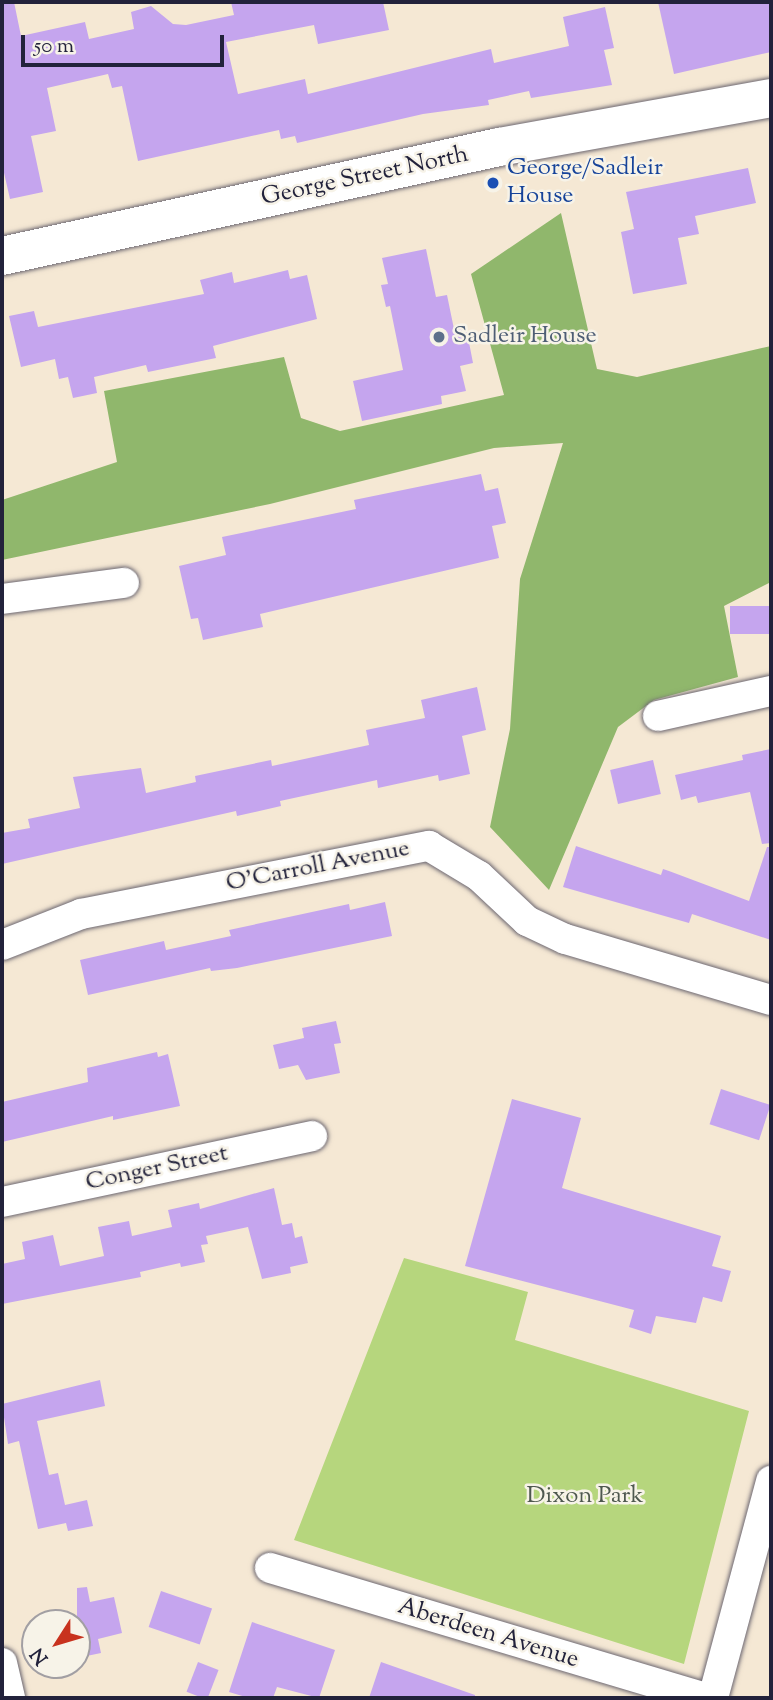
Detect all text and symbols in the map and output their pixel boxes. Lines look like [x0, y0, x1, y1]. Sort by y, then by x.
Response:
scale bar [24, 21, 228, 65]
text: 50 m [34, 32, 74, 62]
street label: George Street North [259, 141, 471, 213]
place label: George/Sadleir House [507, 155, 663, 211]
marker: George/Sadleir House [485, 175, 501, 191]
place label: Sadleir House [453, 323, 597, 351]
marker: Sadleir House [431, 329, 447, 345]
street label: O'Carroll Avenue [224, 835, 412, 899]
street label: Conger Street [83, 1140, 231, 1198]
park label: Dixon Park [526, 1483, 644, 1511]
street label: Aberdeen Avenue [394, 1593, 582, 1675]
north arrow [21, 1609, 91, 1679]
text: N [25, 1642, 56, 1670]

